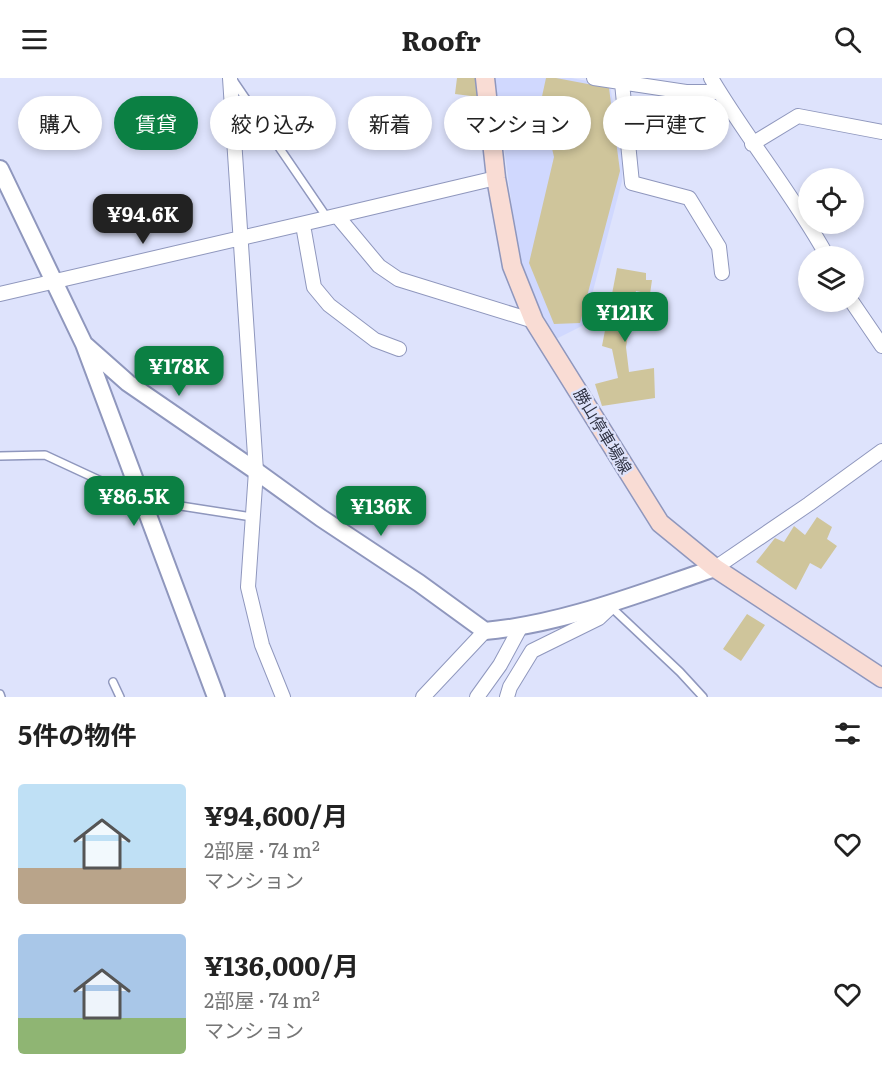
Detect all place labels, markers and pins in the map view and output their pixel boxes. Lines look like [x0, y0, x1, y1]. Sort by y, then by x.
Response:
pin: ¥94.6K [94, 194, 192, 245]
pin: ¥121K [583, 292, 667, 343]
pin: ¥178K [137, 346, 221, 397]
pin: ¥86.5K [85, 476, 183, 527]
pin: ¥136K [339, 486, 423, 537]

